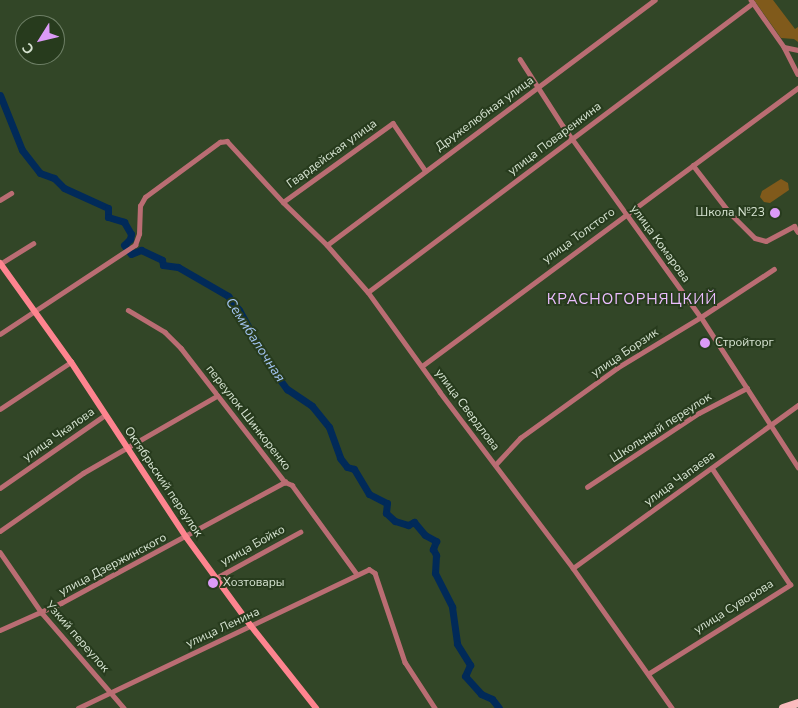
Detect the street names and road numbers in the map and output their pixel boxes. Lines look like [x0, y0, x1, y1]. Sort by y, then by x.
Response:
street label: Дружелюбная улица [433, 73, 537, 155]
street label: улица Поваренкина [506, 99, 604, 179]
street label: Гвардейская улица [284, 116, 380, 192]
street label: улица Комарова [627, 202, 693, 286]
street label: улица Толстого [540, 205, 618, 267]
street label: улица Борзик [589, 325, 661, 381]
street label: переулок Шинкоренко [202, 362, 294, 474]
street label: улица Свердлова [432, 366, 502, 454]
street label: Школьный переулок [608, 390, 714, 466]
street label: улица Чкалова [20, 405, 98, 465]
street label: Октябрьский переулок [121, 424, 205, 540]
street label: улица Чапаева [642, 448, 718, 510]
street label: улица Бойко [218, 522, 288, 570]
street label: улица Дзержинского [57, 531, 169, 599]
street label: улица Суворова [692, 577, 776, 637]
street label: Узкий переулок [42, 598, 112, 676]
street label: улица Ленина [184, 605, 262, 651]

